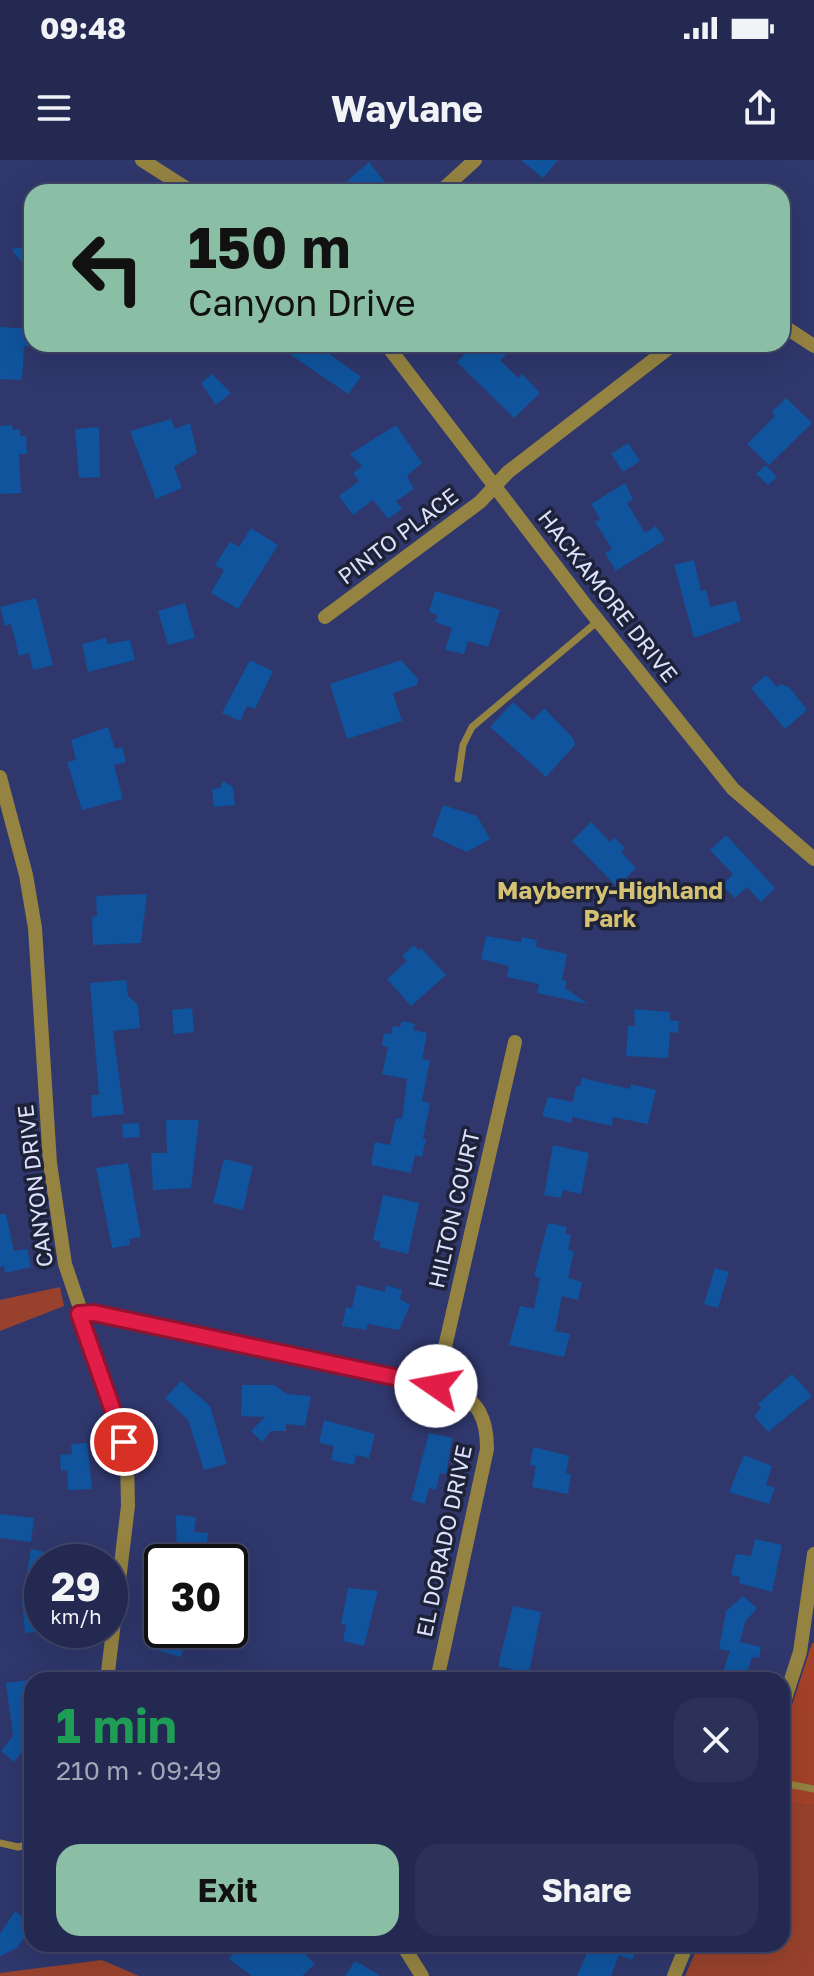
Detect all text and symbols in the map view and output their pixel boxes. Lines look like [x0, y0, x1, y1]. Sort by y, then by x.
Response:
text: 09:48 [40, 10, 126, 46]
icon: menu [32, 86, 76, 130]
icon: share [738, 86, 782, 130]
text: Waylane [331, 87, 483, 130]
text: 150 m [188, 213, 350, 280]
icon: left [56, 216, 160, 320]
text: Canyon Drive [188, 281, 416, 324]
street label: PINTO PLACE [332, 482, 463, 590]
street label: HACKAMORE DRIVE [533, 504, 684, 687]
district label: Mayberry-Highland Park [497, 875, 723, 932]
street label: CANYON DRIVE [11, 1103, 58, 1269]
street label: HILTON COURT [422, 1127, 485, 1291]
position arrow [394, 1344, 478, 1428]
pin [90, 1408, 158, 1476]
icon: arrive [102, 1420, 146, 1464]
street label: EL DORADO DRIVE [410, 1442, 477, 1639]
speed limit sign: 30 [144, 1544, 248, 1648]
text: 29 [51, 1562, 101, 1610]
text: km/h [51, 1604, 101, 1628]
text: 1 min [56, 1696, 177, 1754]
button: close [674, 1698, 758, 1782]
text: 210 m · 09:49 [56, 1755, 221, 1786]
button: Exit [56, 1844, 399, 1936]
button: Share [415, 1844, 758, 1936]

